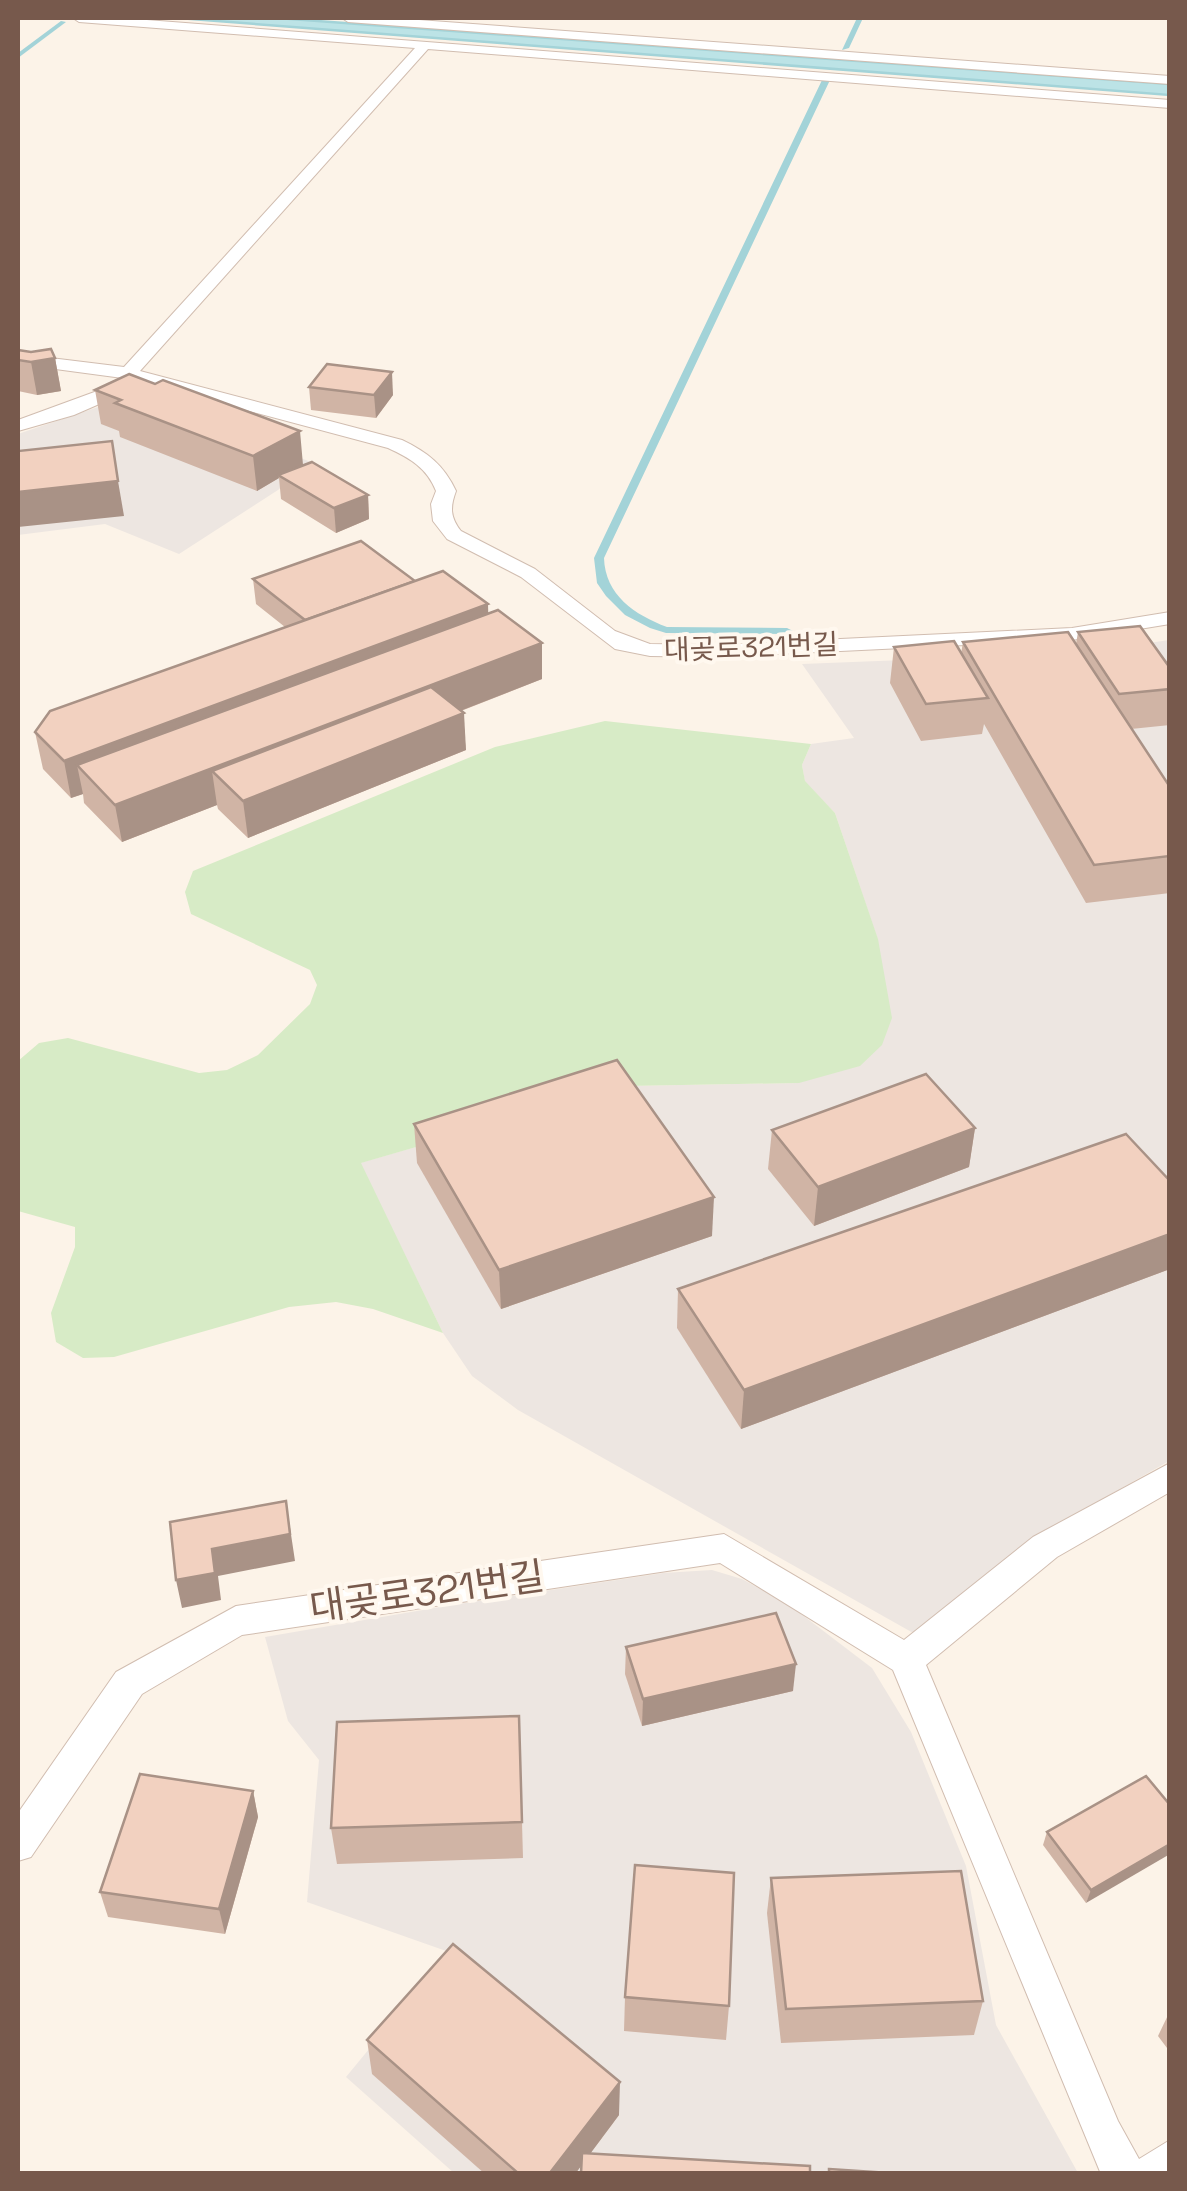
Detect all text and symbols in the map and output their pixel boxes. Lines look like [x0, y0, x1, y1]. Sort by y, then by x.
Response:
street label: 대곶로321번길 [663, 626, 839, 668]
street label: 대곶로321번길 [307, 1552, 547, 1632]

